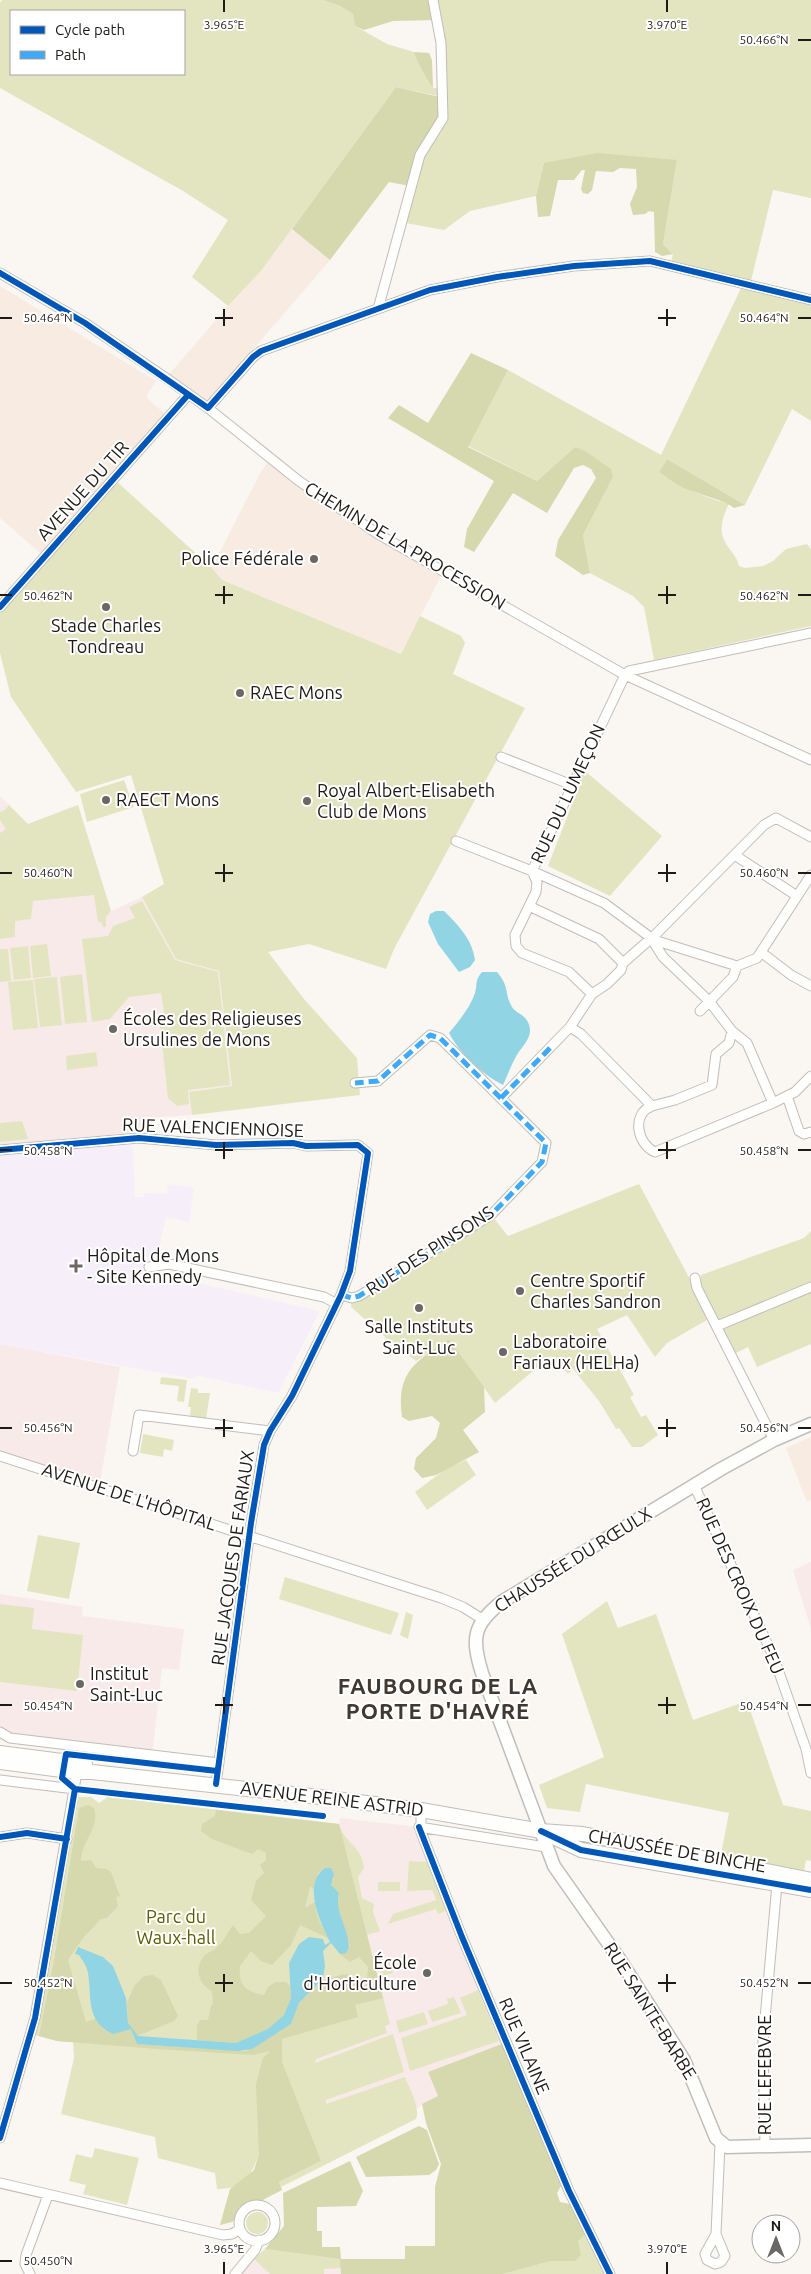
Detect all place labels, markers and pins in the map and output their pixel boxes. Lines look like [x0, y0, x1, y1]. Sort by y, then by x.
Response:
place label: Police Fédérale [181, 548, 304, 568]
marker: Police Fédérale [308, 553, 320, 565]
marker: Stade Charles Tondreau [100, 601, 112, 613]
place label: Stade Charles Tondreau [51, 615, 161, 656]
place label: RAEC Mons [250, 682, 343, 702]
marker: RAEC Mons [234, 687, 246, 699]
place label: Royal Albert-Elisabeth Club de Mons [317, 780, 495, 821]
place label: RAECT Mons [116, 789, 219, 809]
marker: RAECT Mons [100, 794, 112, 806]
marker: Royal Albert-Elisabeth Club de Mons [301, 795, 313, 807]
place label: Écoles des Religieuses Ursulines de Mons [123, 1007, 302, 1049]
marker: Écoles des Religieuses Ursulines de Mons [107, 1023, 119, 1035]
place label: Hôpital de Mons - Site Kennedy [87, 1245, 219, 1286]
marker: Hôpital de Mons - Site Kennedy [69, 1259, 83, 1273]
place label: Centre Sportif Charles Sandron [530, 1270, 661, 1311]
marker: Centre Sportif Charles Sandron [514, 1285, 526, 1297]
marker: Salle Instituts Saint-Luc [413, 1302, 425, 1314]
place label: Salle Instituts Saint-Luc [365, 1316, 473, 1357]
place label: Laboratoire Fariaux (HELHa) [513, 1331, 640, 1373]
marker: Laboratoire Fariaux (HELHa) [497, 1346, 509, 1358]
place label: Institut Saint-Luc [90, 1663, 163, 1704]
marker: Institut Saint-Luc [74, 1678, 86, 1690]
place label: École d'Horticulture [303, 1951, 417, 1993]
marker: École d'Horticulture [421, 1967, 433, 1979]

